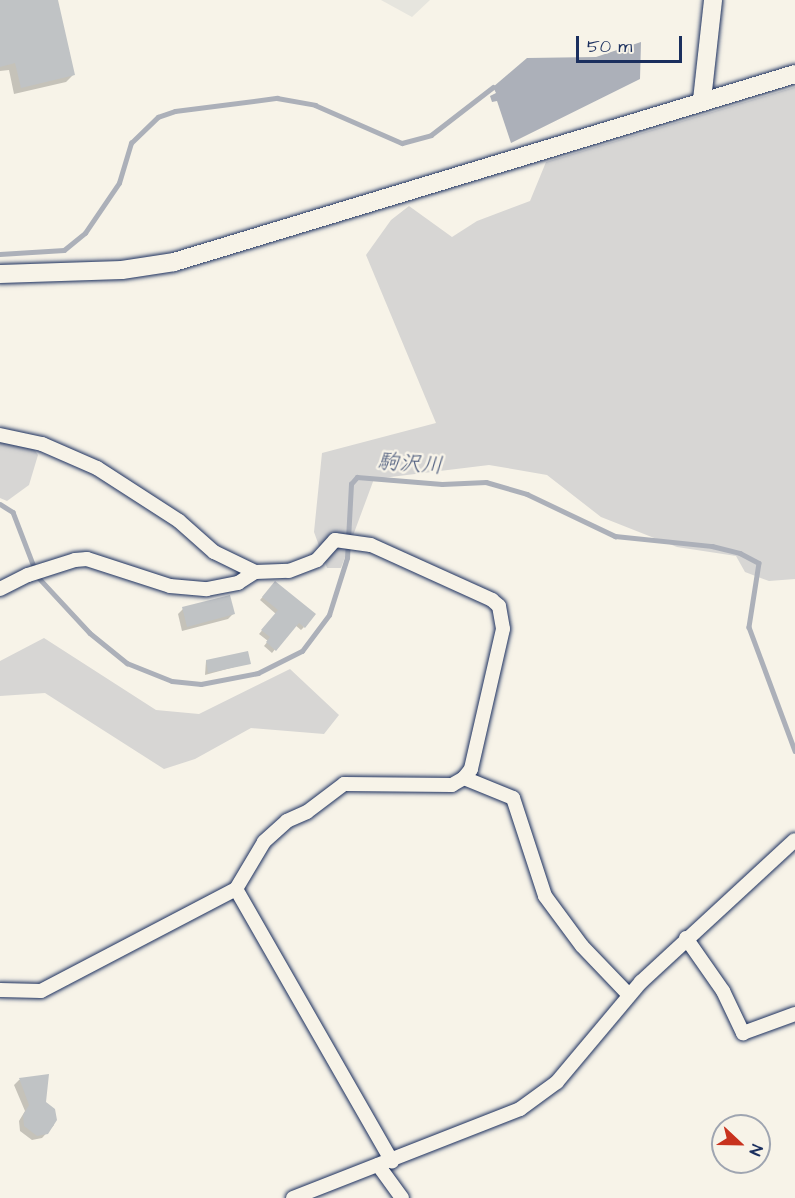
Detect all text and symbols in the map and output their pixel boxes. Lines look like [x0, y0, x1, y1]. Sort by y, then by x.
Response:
scale bar [579, 24, 686, 62]
text: 50 m [587, 34, 632, 59]
water label: 駒沢川 [376, 449, 444, 479]
north arrow [711, 1114, 771, 1174]
text: N [744, 1141, 768, 1159]

